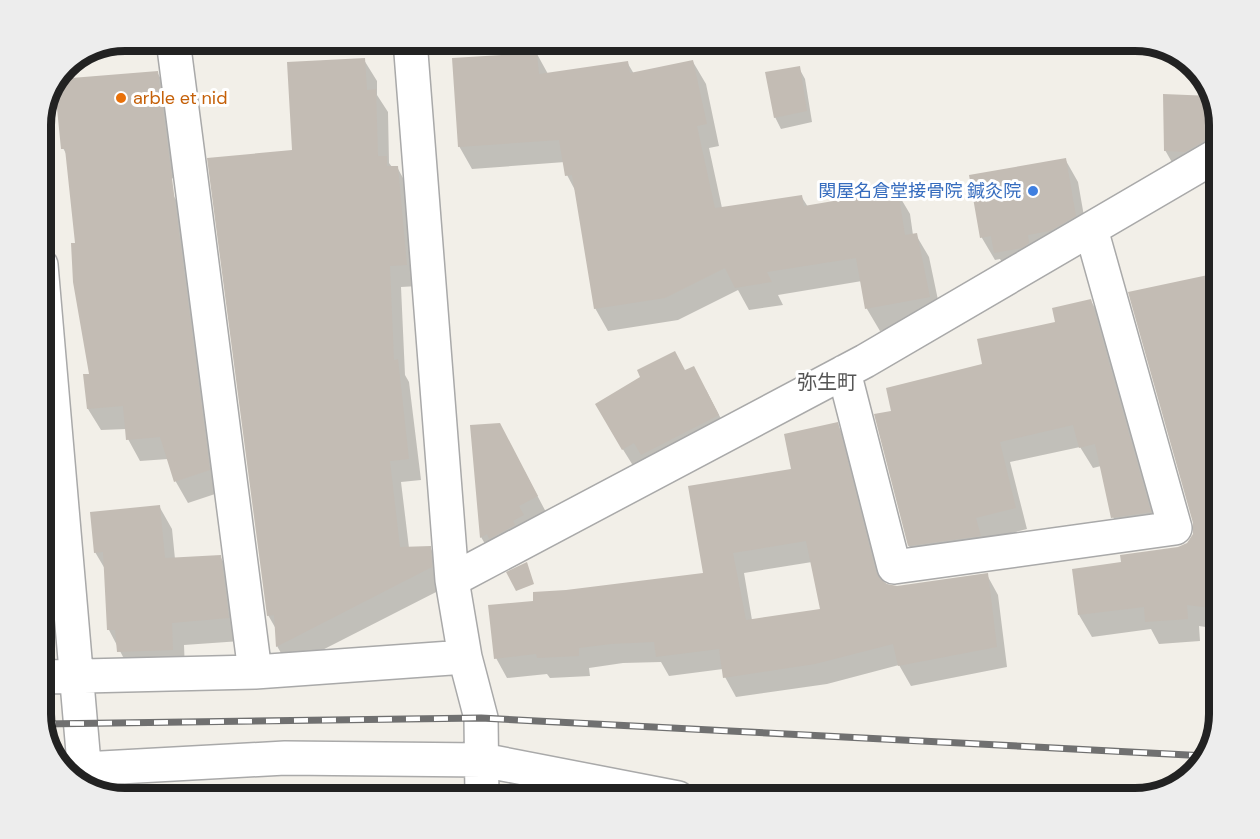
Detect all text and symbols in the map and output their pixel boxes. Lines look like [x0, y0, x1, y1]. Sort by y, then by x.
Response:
place label: arble et nid [133, 86, 227, 110]
marker: arble et nid [114, 91, 128, 105]
place label: 関屋名倉堂接骨院 鍼灸院 [818, 179, 1021, 203]
marker: 関屋名倉堂接骨院 鍼灸院 [1026, 184, 1040, 198]
district label: 弥生町 [797, 369, 857, 395]

